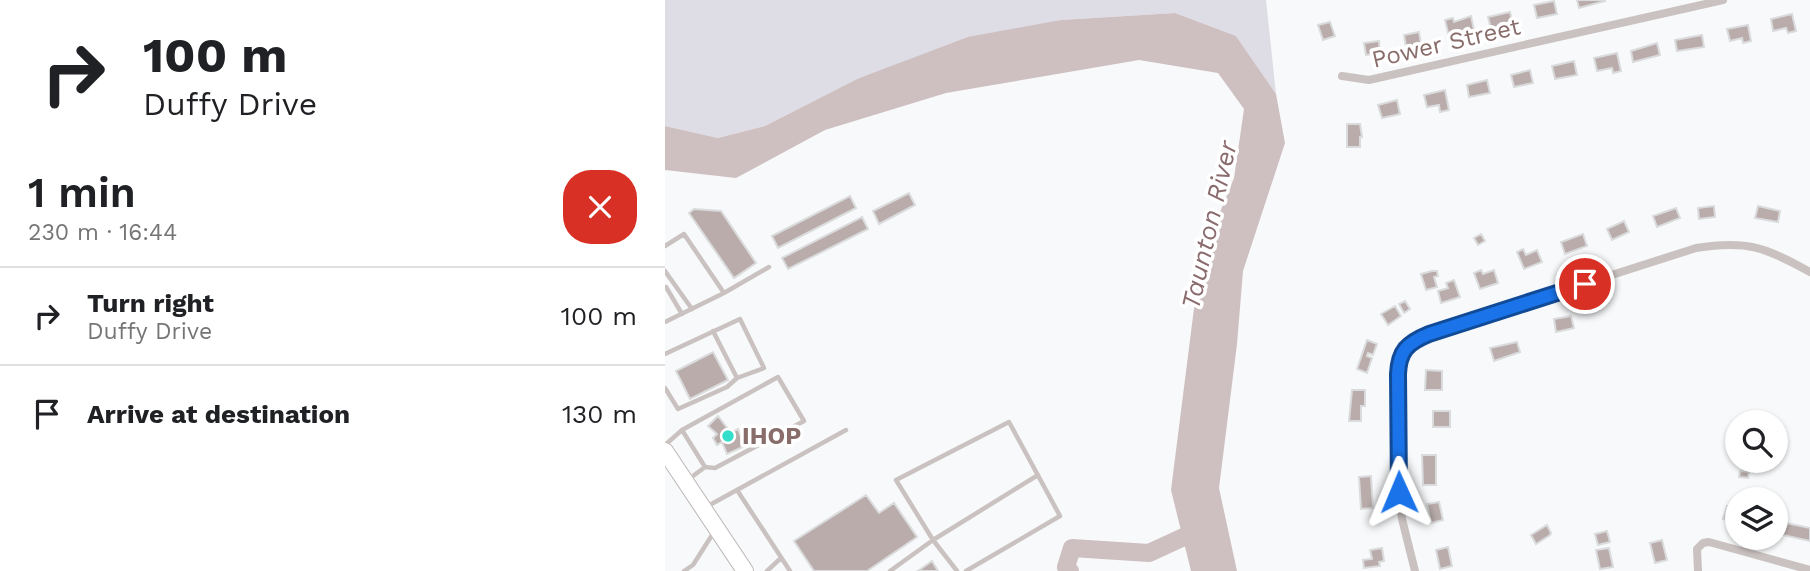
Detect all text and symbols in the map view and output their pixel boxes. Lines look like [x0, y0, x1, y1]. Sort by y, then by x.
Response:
street label: Power Street [1369, 12, 1523, 74]
text: 100 m [143, 26, 287, 84]
icon: right [28, 28, 119, 119]
text: Duffy Drive [143, 85, 317, 123]
water label: Taunton River [1175, 137, 1243, 312]
text: 1 min [28, 168, 136, 217]
button: close [563, 170, 637, 244]
text: 230 m · 16:44 [28, 219, 177, 246]
pin [1555, 254, 1615, 314]
icon: arrive [1566, 265, 1604, 303]
text: Turn right [87, 288, 214, 318]
icon: right [28, 297, 66, 335]
text: 100 m [561, 301, 637, 331]
text: Duffy Drive [87, 318, 212, 345]
icon: arrive [28, 395, 66, 433]
text: Arrive at destination [87, 399, 350, 429]
text: 130 m [562, 399, 637, 429]
map controls [1725, 410, 1788, 550]
button: search [1725, 410, 1788, 473]
place label: IHOP [742, 422, 801, 450]
marker: IHOP [720, 428, 736, 444]
position arrow [1362, 455, 1436, 529]
button: layers [1725, 487, 1788, 550]

